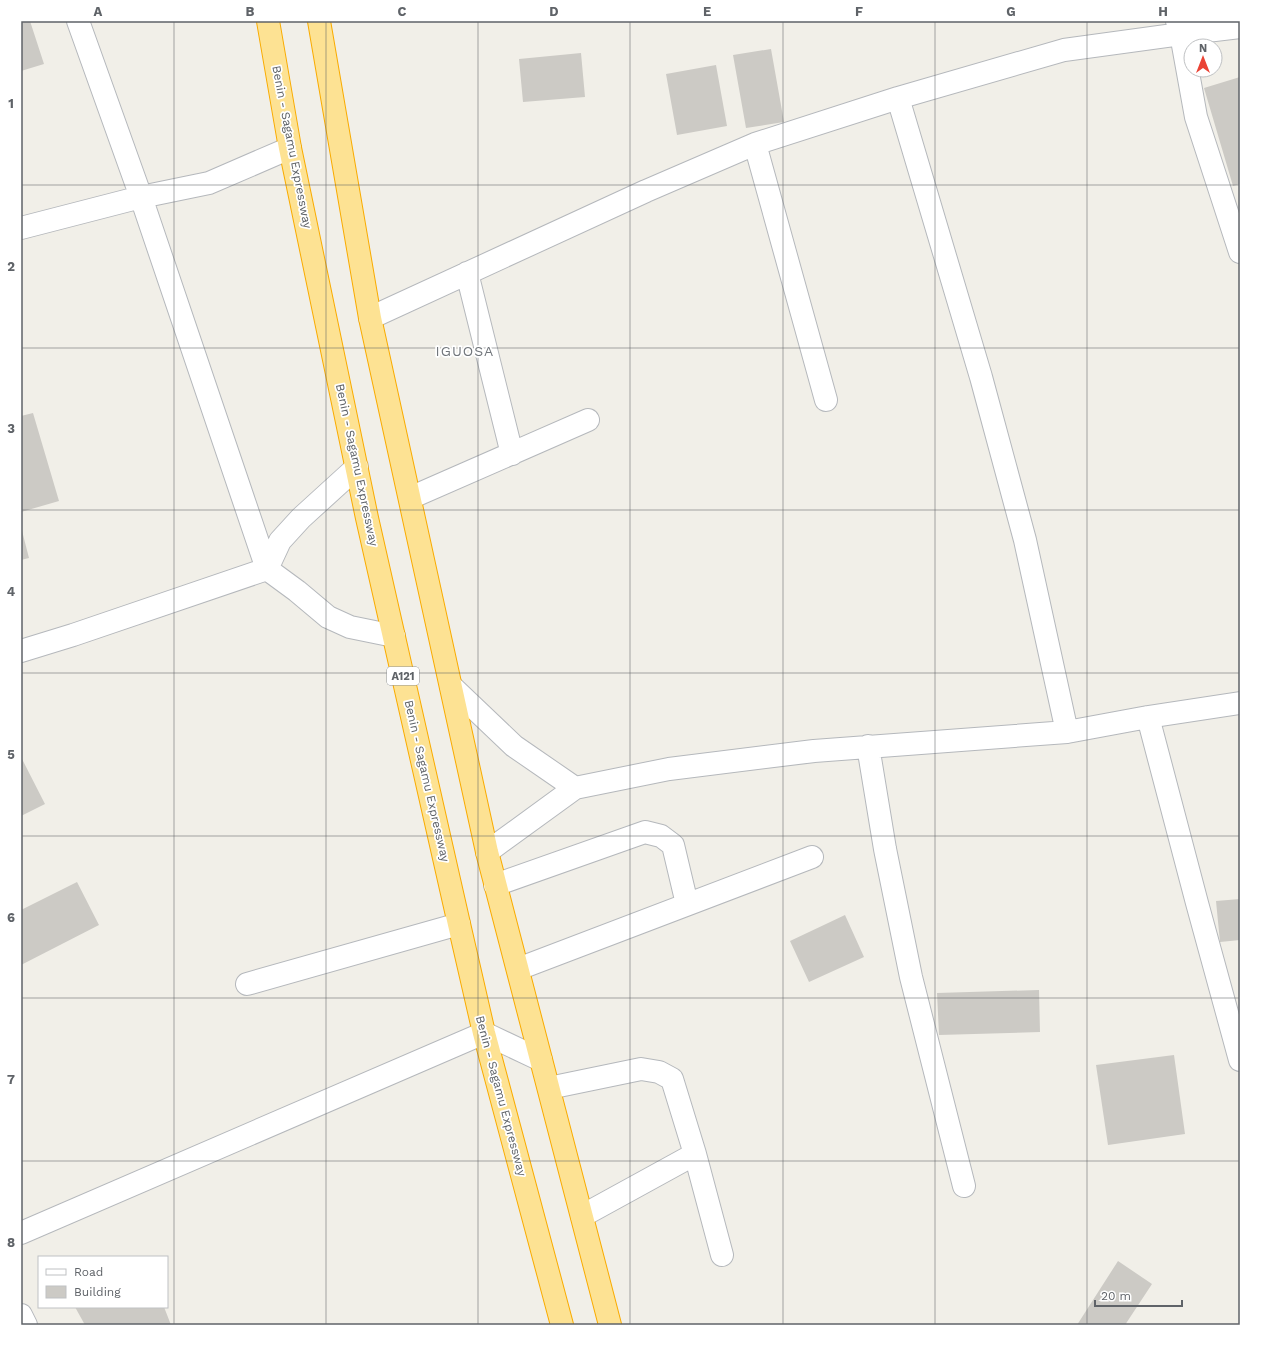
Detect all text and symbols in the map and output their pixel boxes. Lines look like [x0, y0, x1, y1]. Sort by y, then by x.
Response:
text: A [94, 4, 103, 19]
text: B [246, 4, 255, 19]
text: C [398, 4, 407, 19]
text: D [549, 4, 559, 19]
text: E [703, 4, 711, 19]
text: F [855, 4, 863, 19]
text: G [1006, 4, 1016, 19]
text: H [1158, 4, 1168, 19]
north arrow [1183, 38, 1223, 78]
text: N [1199, 42, 1207, 55]
street label: Benin - Sagamu Expressway [269, 64, 315, 230]
text: 1 [8, 96, 14, 111]
text: 2 [7, 259, 15, 274]
district label: IGUOSA [436, 343, 494, 359]
street label: Benin - Sagamu Expressway [333, 383, 381, 548]
text: 3 [7, 421, 15, 436]
text: 4 [7, 584, 16, 599]
road number: A121 [387, 667, 419, 685]
street label: Benin - Sagamu Expressway [402, 699, 453, 864]
text: 5 [7, 747, 15, 762]
text: 6 [7, 910, 15, 925]
street label: Benin - Sagamu Expressway [473, 1014, 529, 1179]
text: 7 [7, 1072, 15, 1087]
text: 8 [7, 1235, 15, 1250]
legend [38, 1256, 168, 1308]
text: Road [74, 1265, 103, 1279]
scale bar [1095, 1282, 1182, 1308]
text: Building [74, 1285, 121, 1299]
text: 20 m [1101, 1289, 1131, 1303]

